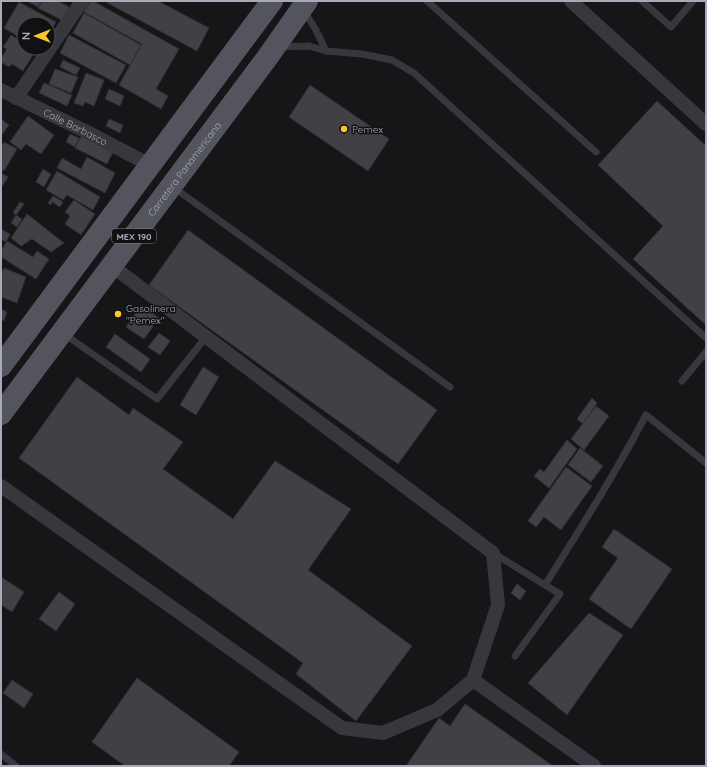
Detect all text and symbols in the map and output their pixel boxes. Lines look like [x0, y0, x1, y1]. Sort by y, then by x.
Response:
north arrow [16, 16, 56, 56]
text: N [19, 32, 33, 40]
street label: Calle Barbasco [41, 105, 110, 148]
street label: Carretera Panamericana [145, 119, 224, 219]
place label: Pemex [352, 123, 383, 136]
marker: Pemex [339, 124, 349, 134]
road number: MEX 190 [112, 229, 156, 243]
place label: Gasolinera "Pemex" [126, 302, 176, 327]
marker: Gasolinera "Pemex" [113, 309, 123, 319]

